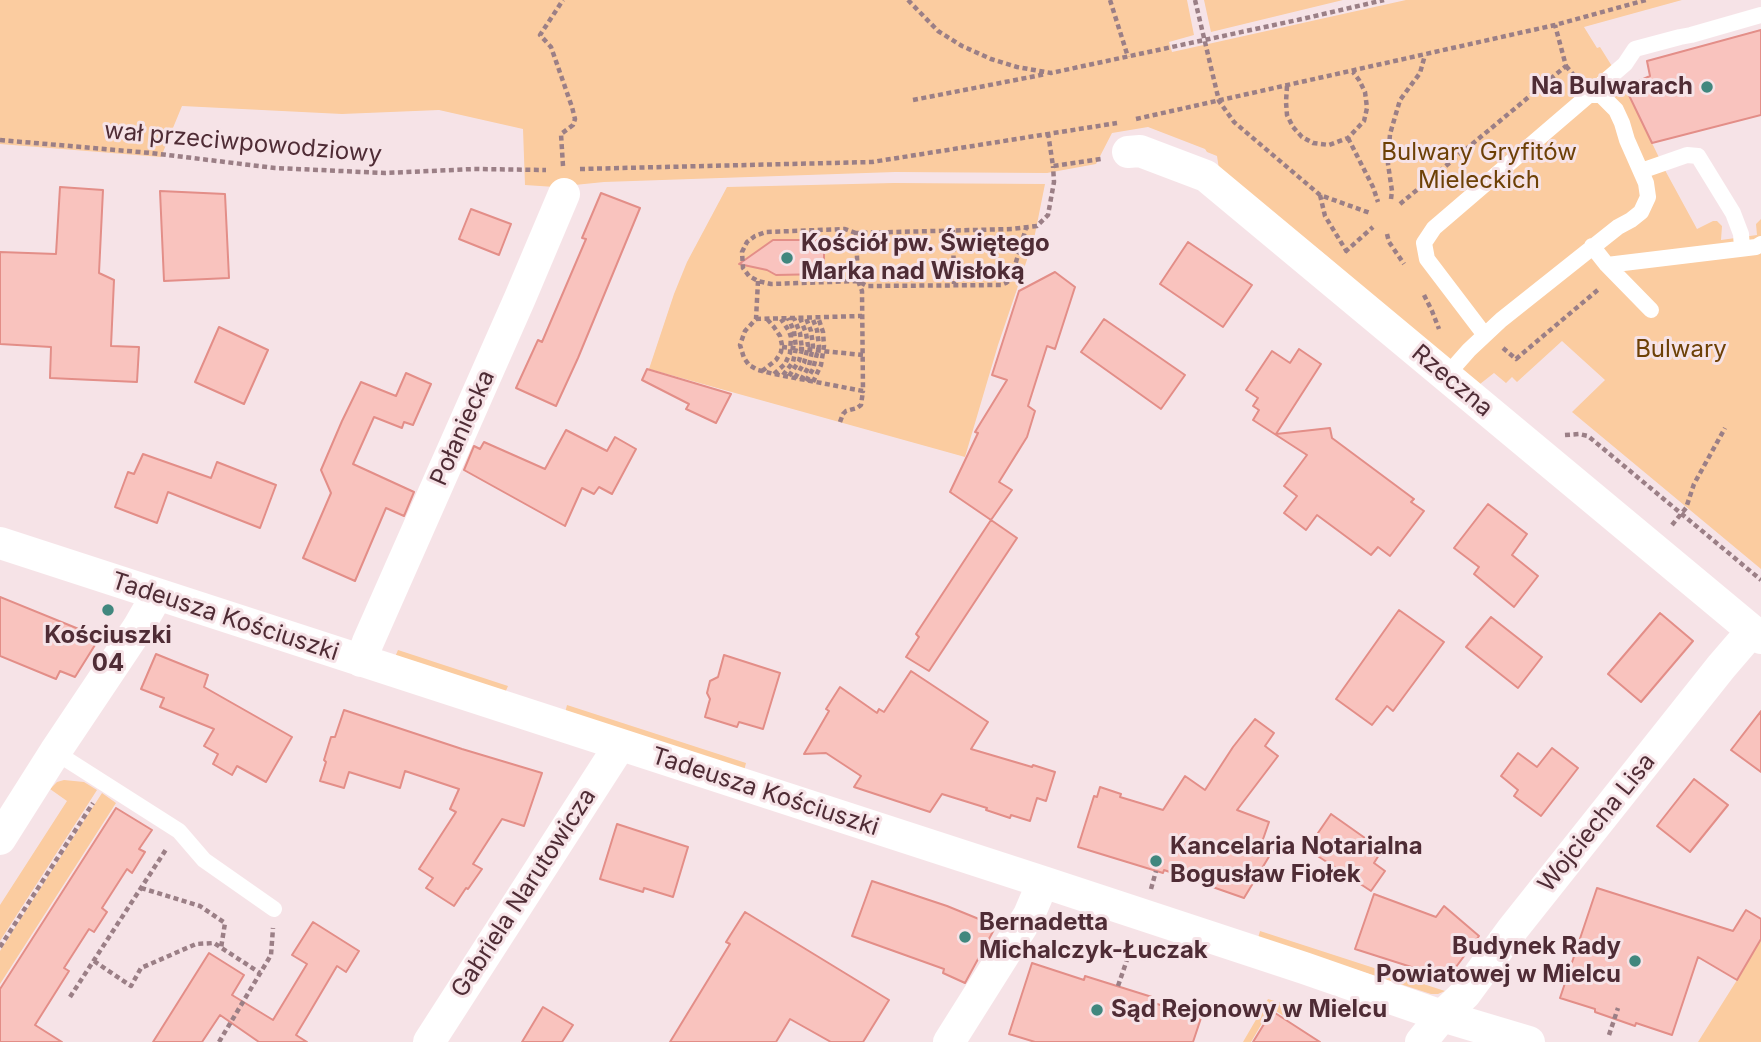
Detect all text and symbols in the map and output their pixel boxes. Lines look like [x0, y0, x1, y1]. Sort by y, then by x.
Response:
place label: Na Bulwarach [1531, 73, 1693, 101]
marker: Na Bulwarach [1699, 79, 1715, 95]
street label: wał przeciwpowodziowy [103, 117, 383, 169]
park label: Bulwary Gryfitów Mieleckich [1381, 139, 1577, 195]
place label: Kościół pw. Świętego Marka nad Wisłoką [801, 230, 1050, 286]
marker: Kościół pw. Świętego Marka nad Wisłoką [779, 250, 795, 266]
park label: Bulwary [1635, 336, 1727, 364]
street label: Rzeczna [1406, 339, 1498, 423]
street label: Połaniecka [425, 366, 501, 490]
street label: Tadeusza Kościuszki [108, 567, 342, 667]
marker: Kościuszki 04 [100, 602, 116, 618]
place label: Kościuszki 04 [44, 622, 172, 678]
street label: Tadeusza Kościuszki [648, 742, 882, 842]
street label: Wojciecha Lisa [1532, 748, 1662, 898]
street label: Gabriela Narutowicza [446, 783, 602, 1003]
place label: Kancelaria Notarialna Bogusław Fiołek [1170, 833, 1423, 889]
marker: Kancelaria Notarialna Bogusław Fiołek [1148, 853, 1164, 869]
place label: Bernadetta Michalczyk-Łuczak [979, 909, 1208, 965]
marker: Bernadetta Michalczyk-Łuczak [957, 929, 973, 945]
place label: Budynek Rady Powiatowej w Mielcu [1376, 933, 1621, 989]
marker: Budynek Rady Powiatowej w Mielcu [1627, 953, 1643, 969]
place label: Sąd Rejonowy w Mielcu [1111, 996, 1387, 1024]
marker: Sąd Rejonowy w Mielcu [1089, 1002, 1105, 1018]

